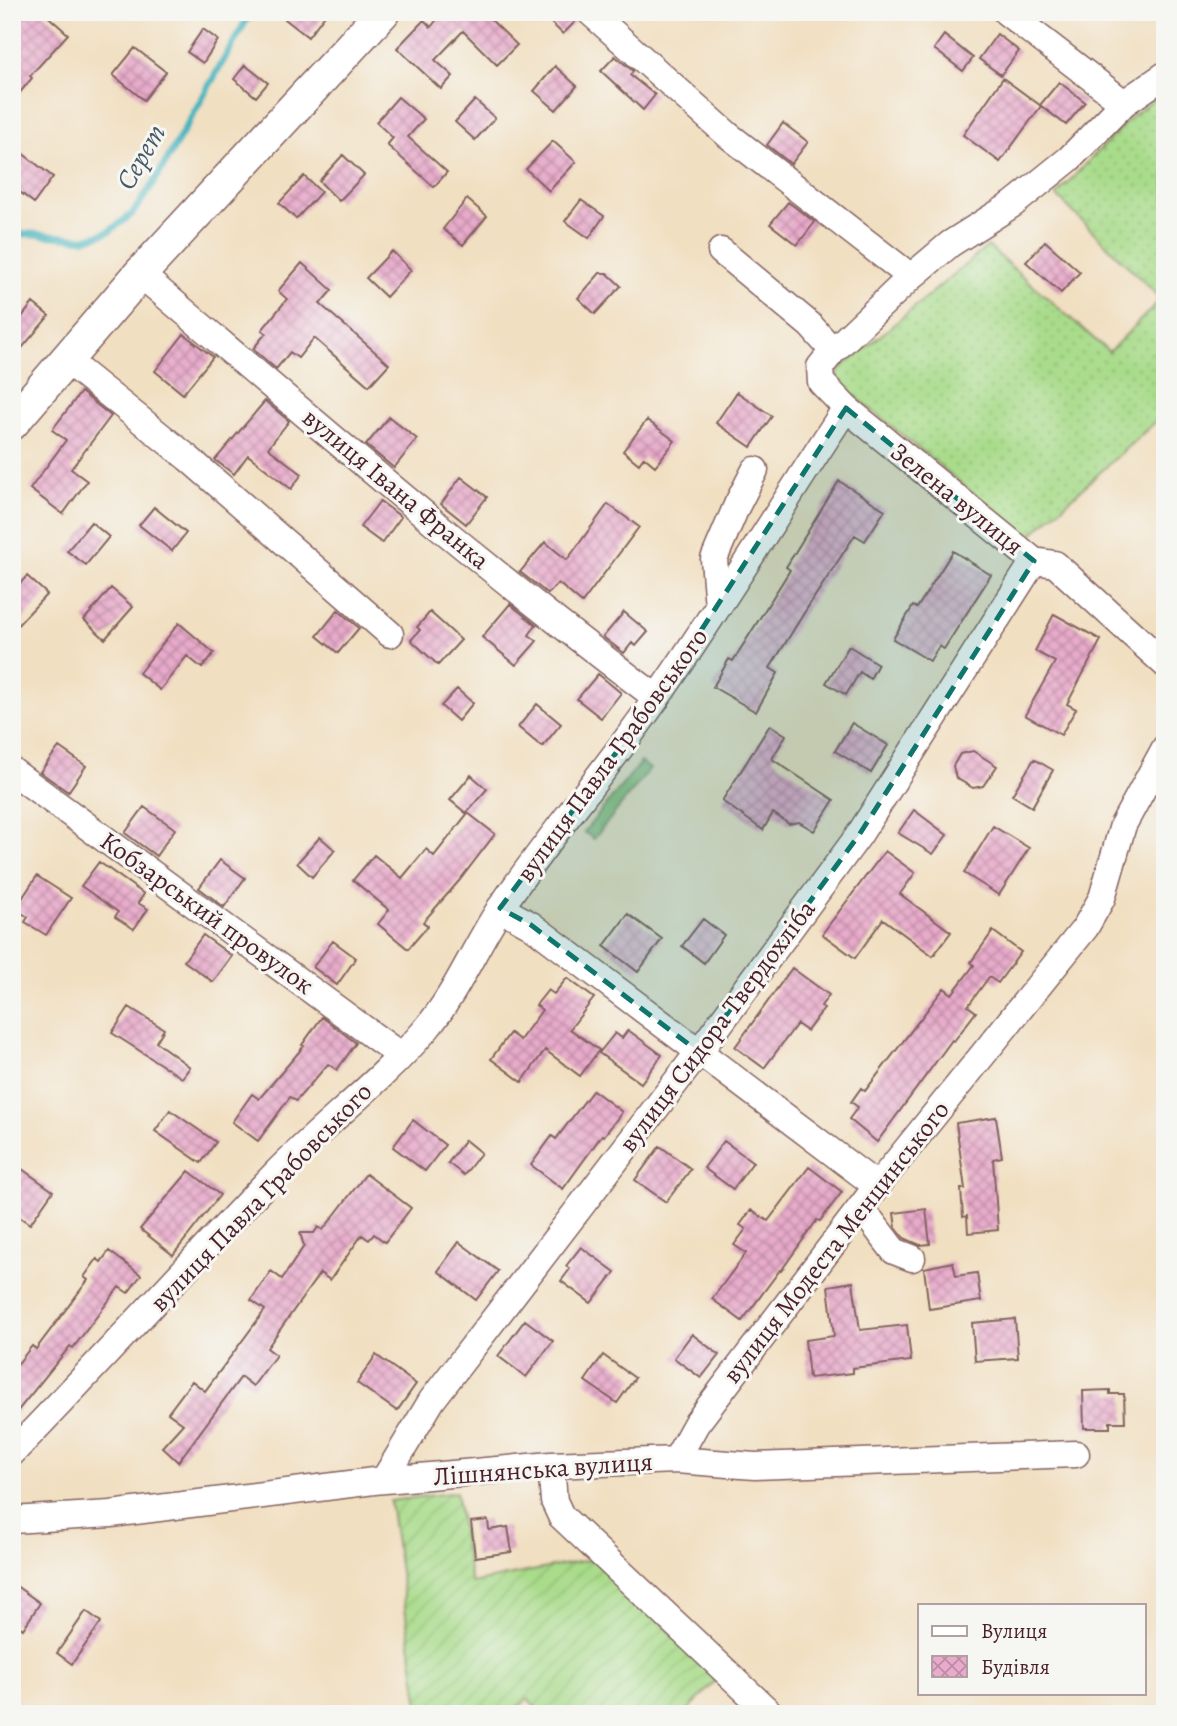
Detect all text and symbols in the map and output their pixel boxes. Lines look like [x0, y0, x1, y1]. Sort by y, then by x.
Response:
water label: Серет [107, 117, 175, 197]
street label: вулиця Івана Франка [295, 400, 497, 578]
street label: Зелена вулиця [883, 435, 1031, 563]
street label: вулиця Павла Грабовського [508, 621, 716, 889]
street label: Кобзарський провулок [93, 823, 321, 1003]
street label: вулиця Сидора Твердохліба [610, 893, 824, 1159]
street label: вулиця Павла Грабовського [142, 1075, 380, 1319]
street label: вулиця Модеста Менцинського [715, 1093, 957, 1391]
street label: Лішнянська вулиця [432, 1444, 654, 1494]
legend [918, 1604, 1146, 1694]
text: Вулиця [981, 1617, 1047, 1645]
text: Будівля [981, 1653, 1050, 1681]

